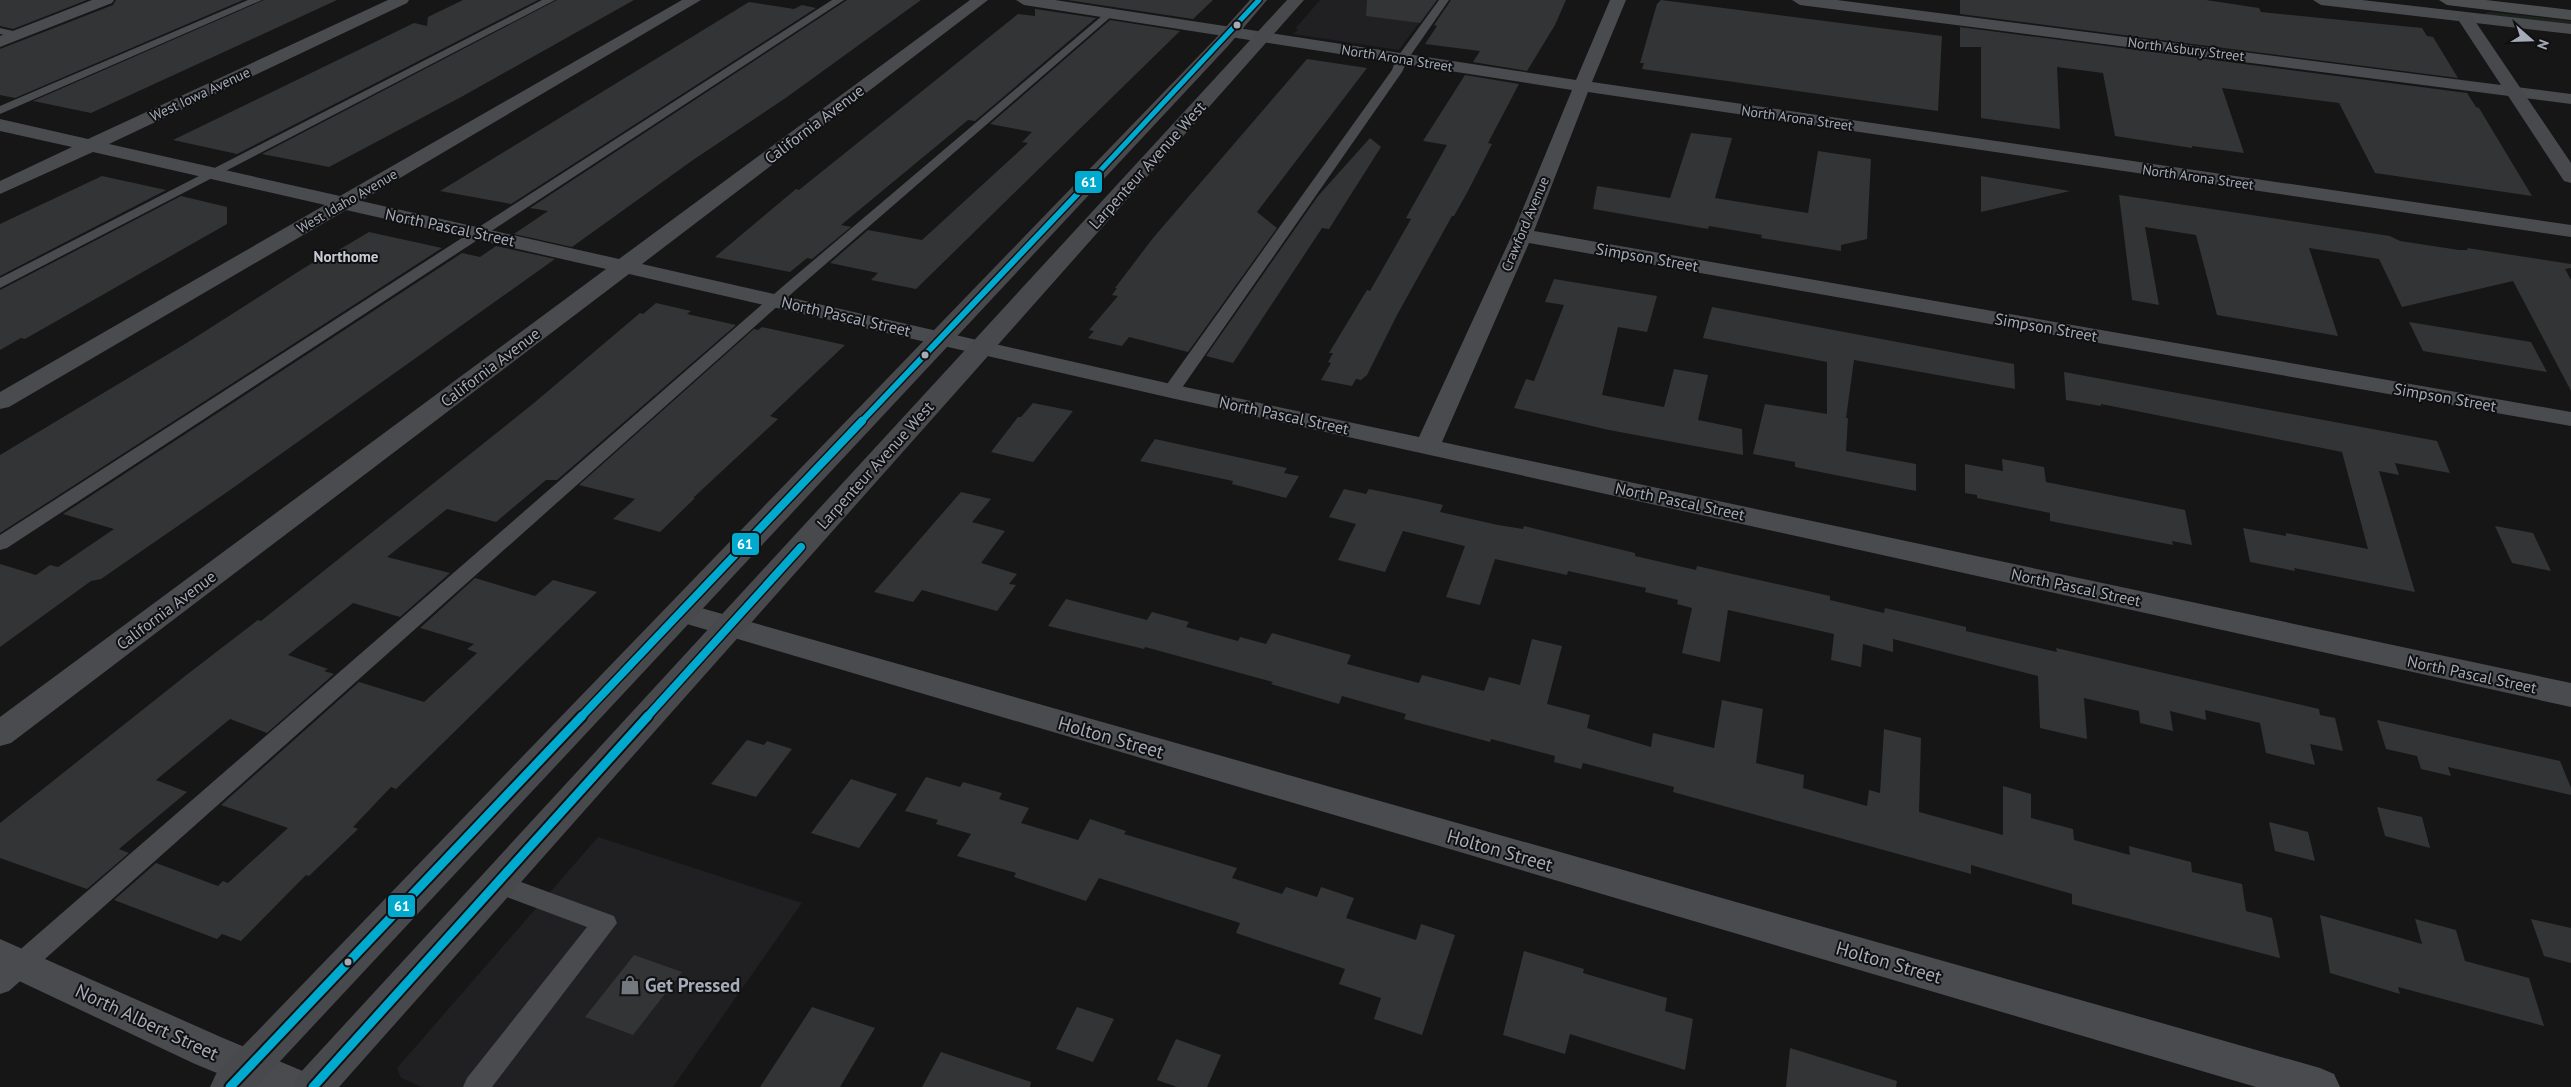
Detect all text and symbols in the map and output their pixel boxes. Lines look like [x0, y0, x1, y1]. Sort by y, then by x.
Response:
north arrow [2506, 15, 2556, 65]
unlabelled marker [1232, 20, 1242, 30]
street label: North Asbury Street [2127, 33, 2246, 65]
text: N [2533, 37, 2553, 52]
street label: North Arona Street [1340, 40, 1454, 76]
street label: West Iowa Avenue [147, 63, 253, 125]
street label: California Avenue [760, 80, 868, 168]
street label: Larpenteur Avenue West [1084, 97, 1210, 233]
street label: North Arona Street [1740, 101, 1854, 135]
street label: North Arona Street [2141, 160, 2255, 194]
street label: West Idaho Avenue [293, 165, 401, 237]
line badge: 61 [1074, 170, 1103, 194]
text: 61 [1081, 173, 1097, 191]
street label: Crawford Avenue [1497, 174, 1553, 274]
street label: North Pascal Street [383, 204, 517, 251]
street label: Simpson Street [1594, 238, 1700, 276]
district label: Northome [314, 247, 379, 266]
street label: North Pascal Street [780, 291, 913, 341]
street label: Simpson Street [1993, 308, 2099, 346]
street label: California Avenue [436, 323, 544, 411]
unlabelled marker [920, 350, 930, 360]
street label: Simpson Street [2392, 378, 2498, 416]
street label: North Pascal Street [1217, 392, 1351, 439]
street label: Larpenteur Avenue West [812, 397, 938, 533]
street label: North Pascal Street [1613, 478, 1747, 525]
line badge: 61 [731, 532, 760, 556]
text: 61 [737, 535, 753, 553]
street label: North Pascal Street [2009, 564, 2143, 611]
street label: California Avenue [112, 566, 220, 654]
street label: North Pascal Street [2405, 651, 2539, 698]
street label: Holton Street [1055, 710, 1167, 764]
street label: Holton Street [1444, 823, 1556, 877]
line badge: 61 [387, 894, 416, 918]
text: 61 [394, 897, 410, 915]
street label: Holton Street [1833, 935, 1945, 989]
unlabelled marker [343, 957, 353, 967]
place label: Get Pressed [645, 973, 740, 997]
shop icon: Get Pressed [619, 974, 641, 996]
street label: North Albert Street [72, 978, 223, 1066]

